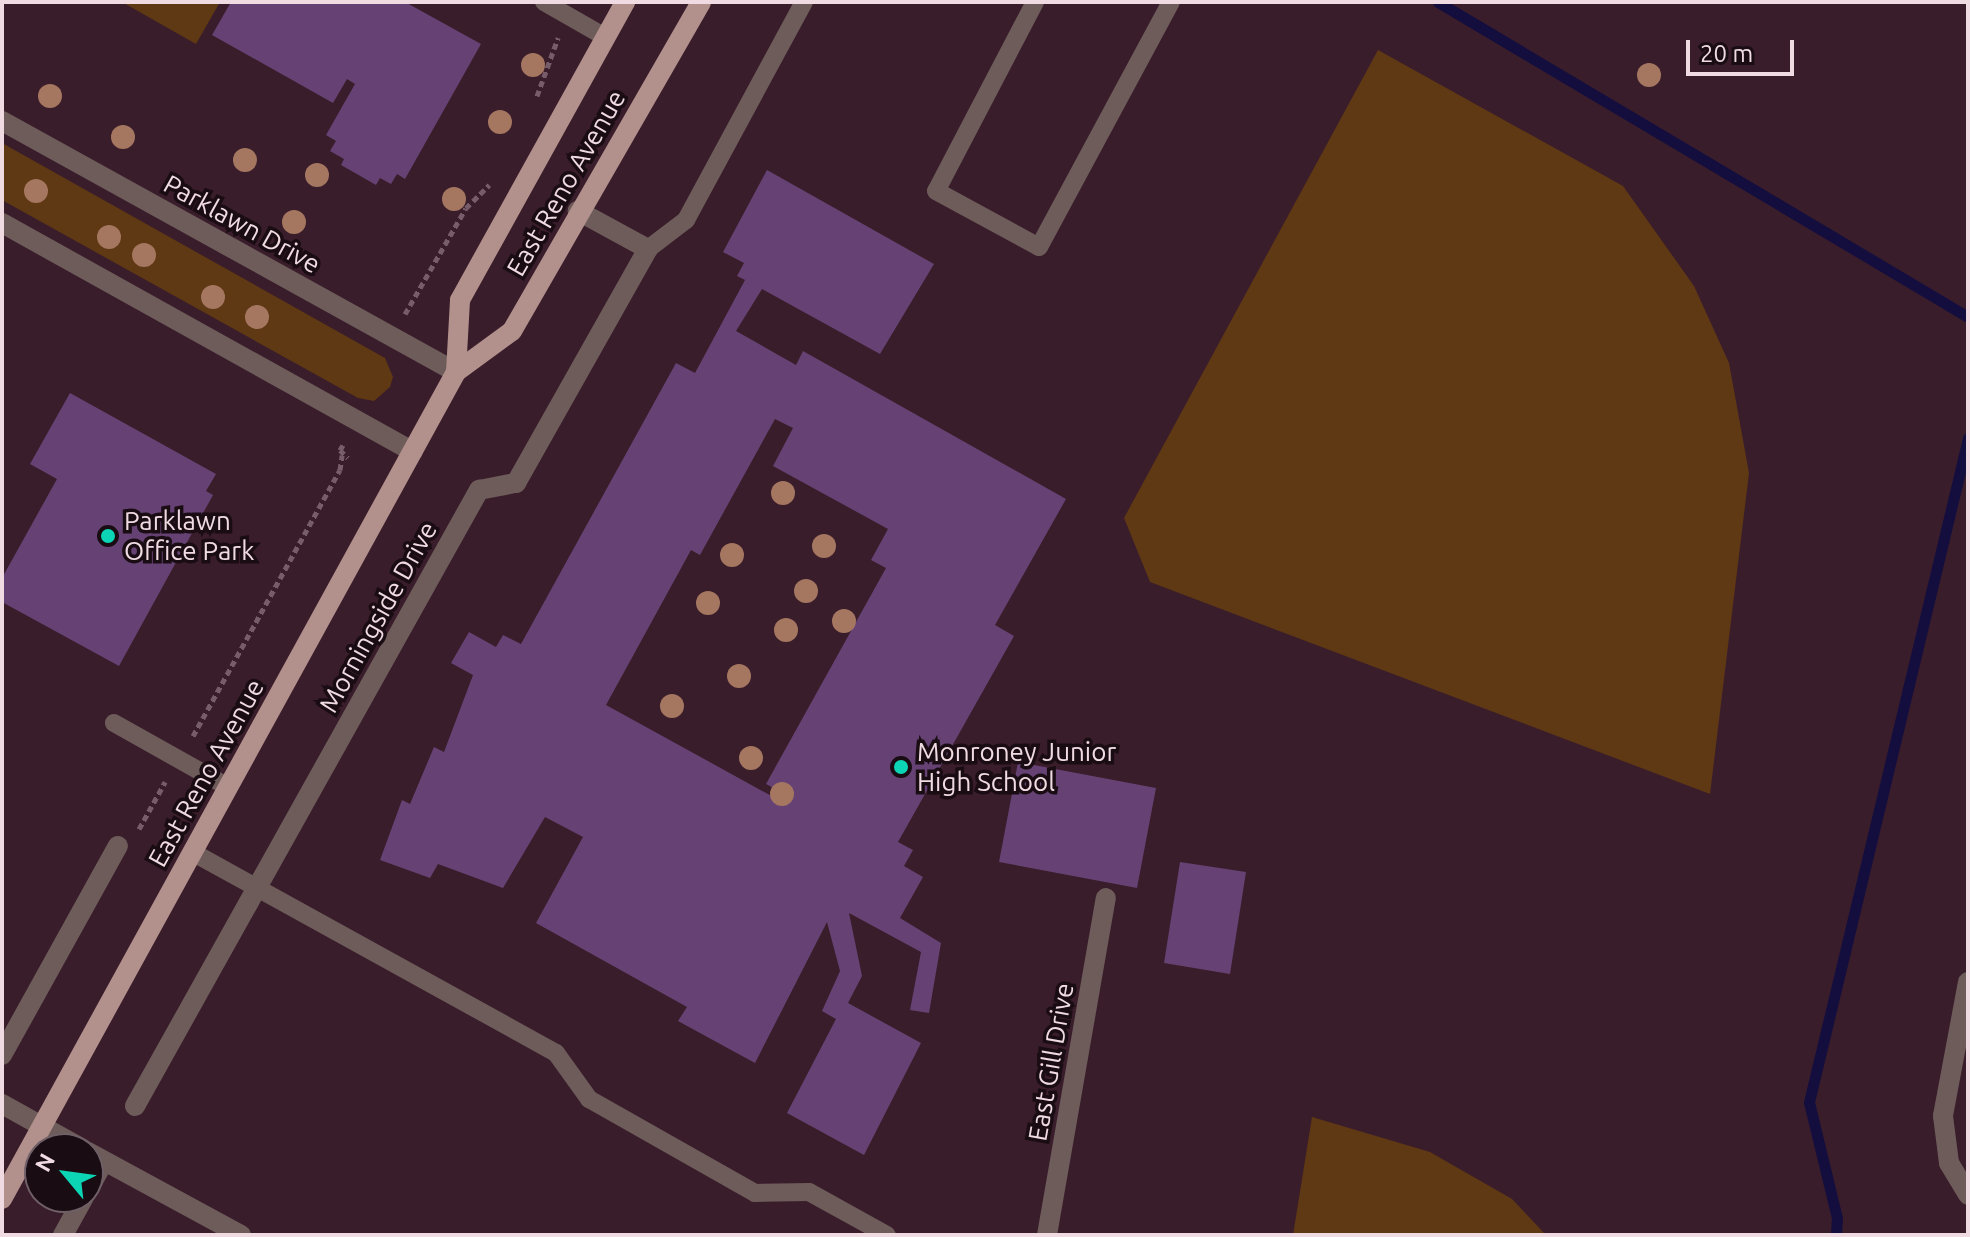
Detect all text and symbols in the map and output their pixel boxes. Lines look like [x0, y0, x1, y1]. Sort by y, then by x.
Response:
scale bar [1690, 24, 1798, 74]
text: 20 m [1700, 40, 1753, 67]
street label: East Reno Avenue [500, 84, 632, 282]
street label: Parklawn Drive [158, 168, 326, 280]
place label: Parklawn Office Park [124, 505, 254, 566]
street label: Morningside Drive [313, 516, 443, 718]
marker: Parklawn Office Park [99, 527, 117, 545]
street label: East Reno Avenue [142, 674, 270, 872]
place label: Monroney Junior High School [917, 736, 1116, 798]
marker: Monroney Junior High School [892, 758, 910, 776]
street label: East Gill Drive [1022, 981, 1080, 1143]
north arrow [24, 1133, 104, 1213]
text: N [29, 1149, 59, 1175]

